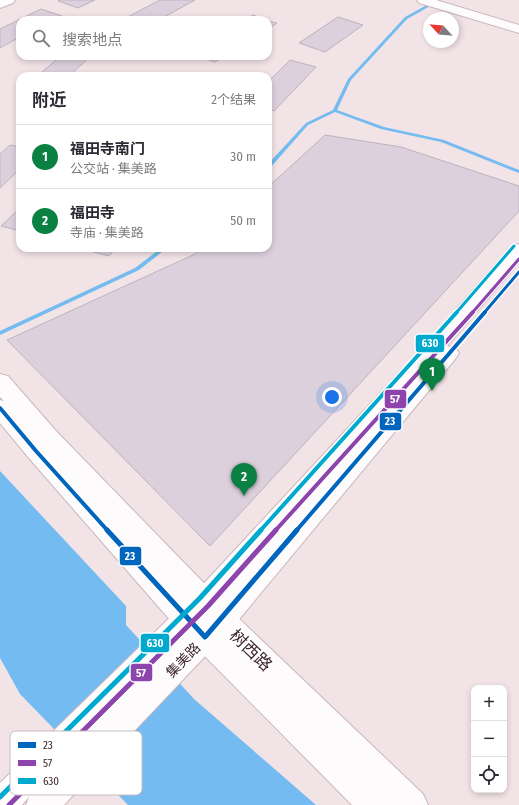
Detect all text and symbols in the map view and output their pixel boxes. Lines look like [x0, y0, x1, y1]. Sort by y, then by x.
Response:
north arrow [423, 12, 459, 48]
search box [16, 16, 272, 60]
icon: search [30, 27, 52, 49]
text: 搜索地点 [62, 31, 122, 49]
text: 附近 [32, 90, 66, 111]
text: 2个结果 [211, 92, 256, 107]
text: 福田寺南门 [70, 140, 145, 158]
text: 1 [42, 149, 48, 164]
text: 30 m [230, 149, 256, 164]
text: 公交站 · 集美路 [70, 161, 157, 176]
text: 福田寺 [70, 204, 115, 222]
text: 2 [42, 213, 48, 228]
text: 50 m [230, 213, 256, 228]
text: 寺庙 · 集美路 [70, 225, 144, 240]
line badge: 630 [415, 334, 445, 353]
text: 630 [422, 337, 438, 350]
pin: 1 [419, 358, 445, 391]
your location [322, 387, 342, 407]
line badge: 57 [384, 389, 407, 409]
text: 57 [390, 393, 400, 406]
line badge: 23 [379, 412, 402, 431]
text: 23 [384, 415, 395, 428]
pin: 2 [231, 463, 257, 496]
line badge: 23 [119, 546, 142, 566]
text: 23 [124, 550, 135, 563]
street label: 树西路 [225, 625, 276, 676]
line badge: 630 [140, 633, 170, 653]
text: 630 [147, 637, 163, 650]
street label: 集美路 [163, 639, 204, 681]
line badge: 57 [130, 663, 153, 682]
text: 57 [136, 667, 146, 680]
map controls [471, 685, 507, 793]
button: + [471, 685, 507, 721]
button: − [471, 721, 507, 757]
legend [10, 731, 142, 795]
text: 23 [43, 739, 53, 752]
text: 57 [43, 757, 53, 770]
button: locate [471, 757, 507, 793]
text: 630 [43, 775, 59, 788]

